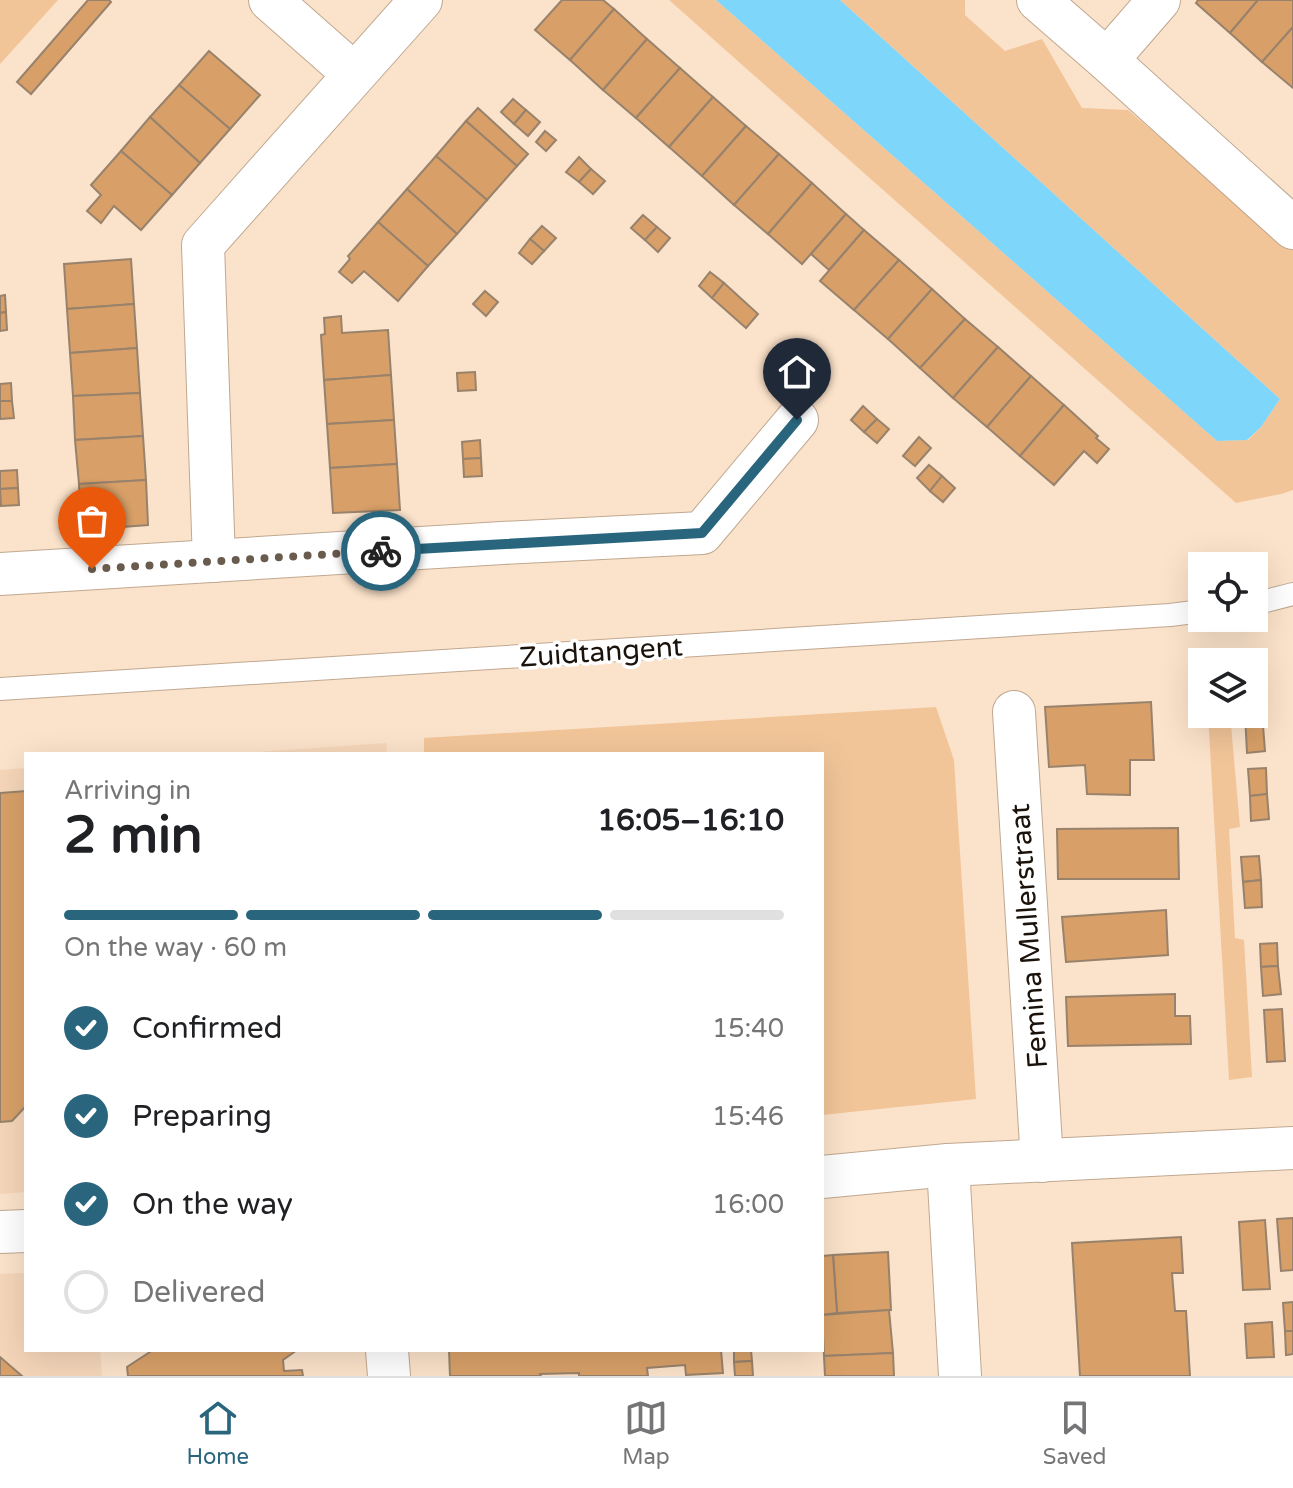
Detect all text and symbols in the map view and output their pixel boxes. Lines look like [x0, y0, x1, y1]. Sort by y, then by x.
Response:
pin [763, 338, 831, 420]
icon: home [775, 350, 819, 394]
pin [58, 487, 126, 569]
icon: bag [70, 499, 114, 543]
courier [341, 511, 421, 591]
icon: bike [359, 529, 403, 573]
map controls [1188, 552, 1268, 728]
button: locate [1188, 552, 1268, 632]
street label: Zuidtangent [518, 629, 684, 675]
button: layers [1188, 648, 1268, 728]
text: Arriving in [64, 775, 191, 806]
text: 16:05–16:10 [597, 802, 784, 839]
street label: Femina Mullerstraat [1003, 802, 1055, 1069]
text: 2 min [64, 804, 203, 867]
text: On the way · 60 m [64, 932, 287, 963]
icon: check [64, 1006, 108, 1050]
text: Confirmed [132, 1010, 283, 1047]
text: 15:40 [712, 1013, 784, 1044]
icon: check [64, 1094, 108, 1138]
text: Preparing [132, 1098, 272, 1135]
text: 15:46 [712, 1101, 784, 1132]
icon: check [64, 1182, 108, 1226]
text: On the way [132, 1186, 293, 1223]
text: 16:00 [712, 1189, 784, 1220]
text: Delivered [132, 1274, 266, 1311]
tab: Home [187, 1396, 249, 1470]
tab: Map [622, 1396, 670, 1470]
tab: Saved [1043, 1396, 1106, 1470]

